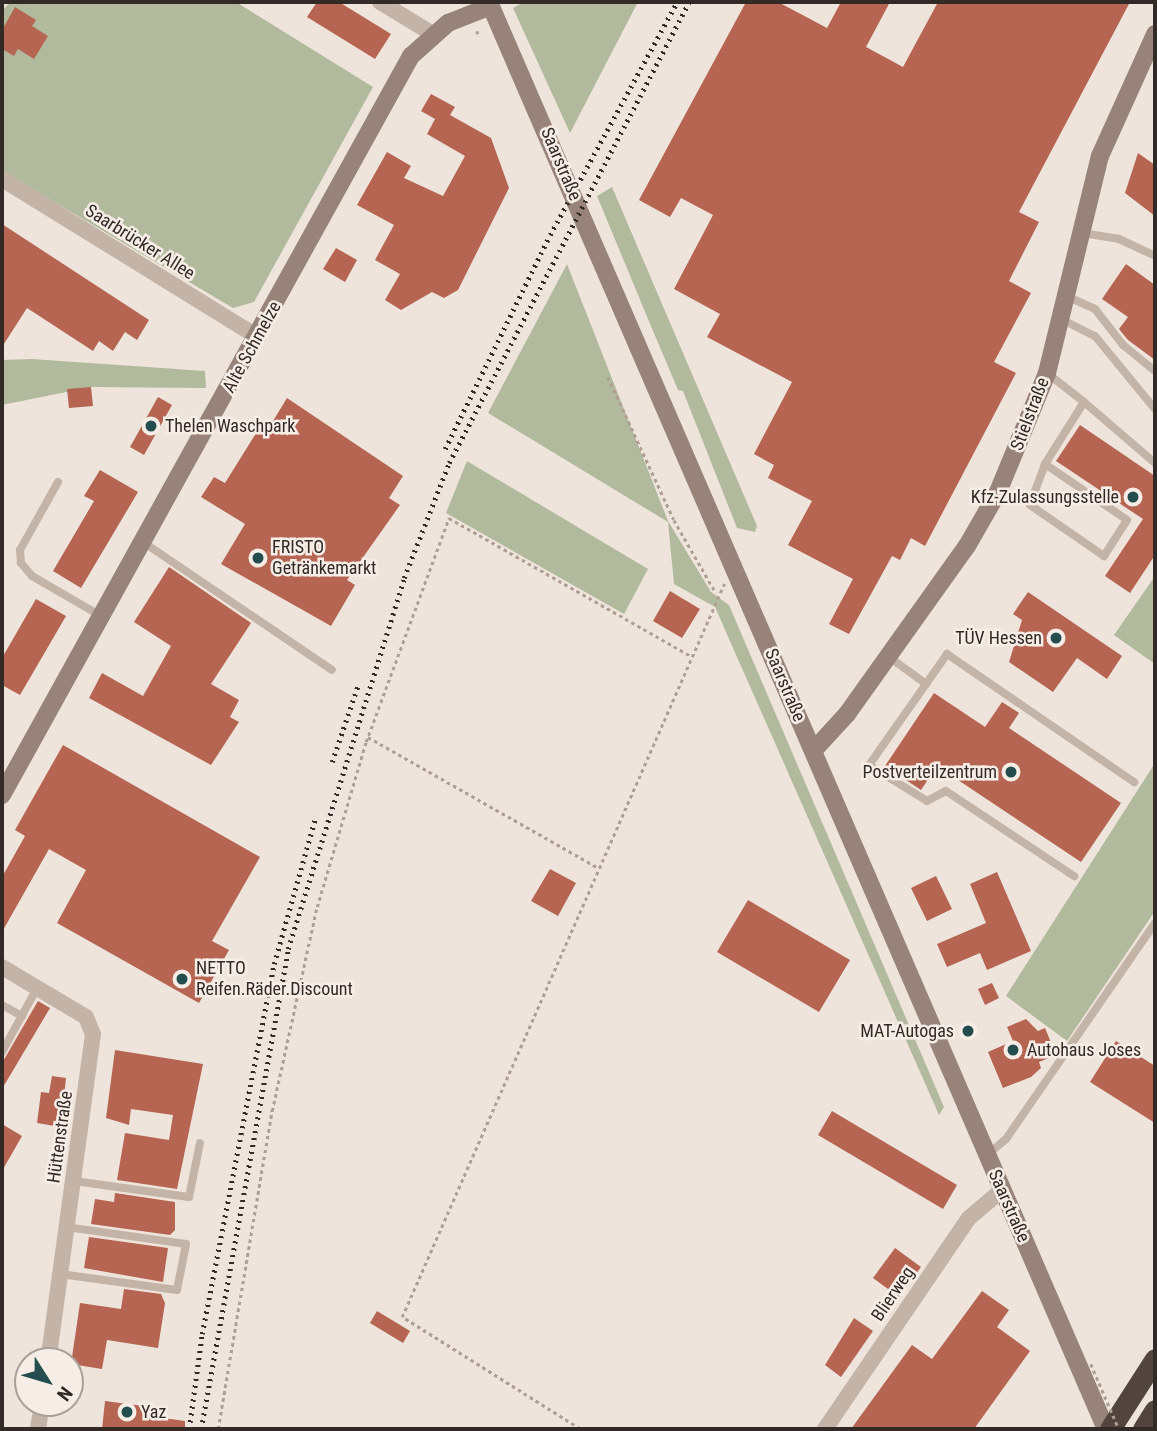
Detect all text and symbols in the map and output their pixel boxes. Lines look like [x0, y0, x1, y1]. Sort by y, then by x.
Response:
street label: Saarstraße [536, 124, 586, 204]
street label: Saarbrücker Allee [81, 200, 199, 284]
street label: Alte Schmelze [218, 298, 286, 396]
street label: Stielstraße [1006, 374, 1054, 454]
place label: Thelen Waschpark [165, 415, 295, 437]
marker: Thelen Waschpark [143, 418, 159, 434]
place label: Kfz-Zulassungsstelle [971, 486, 1119, 508]
marker: Kfz-Zulassungsstelle [1125, 489, 1141, 505]
place label: FRISTO Getränkemarkt [272, 537, 376, 580]
marker: FRISTO Getränkemarkt [250, 550, 266, 566]
place label: TÜV Hessen [955, 627, 1042, 649]
marker: TÜV Hessen [1048, 630, 1064, 646]
street label: Saarstraße [760, 645, 810, 725]
place label: Postverteilzentrum [863, 761, 997, 783]
marker: Postverteilzentrum [1003, 764, 1019, 780]
place label: NETTO Reifen.Räder.Discount [196, 958, 353, 1000]
marker: NETTO Reifen.Räder.Discount [174, 971, 190, 987]
place label: MAT-Autogas [860, 1020, 954, 1042]
marker: MAT-Autogas [960, 1023, 976, 1039]
place label: Autohaus Joses [1027, 1039, 1141, 1061]
marker: Autohaus Joses [1005, 1042, 1021, 1058]
street label: Hüttenstraße [43, 1090, 77, 1184]
street label: Saarstraße [983, 1166, 1035, 1246]
street label: Blierweg [867, 1263, 919, 1325]
north arrow [14, 1347, 84, 1417]
text: N [52, 1382, 77, 1405]
place label: Yaz [141, 1401, 166, 1423]
marker: Yaz [119, 1404, 135, 1420]

